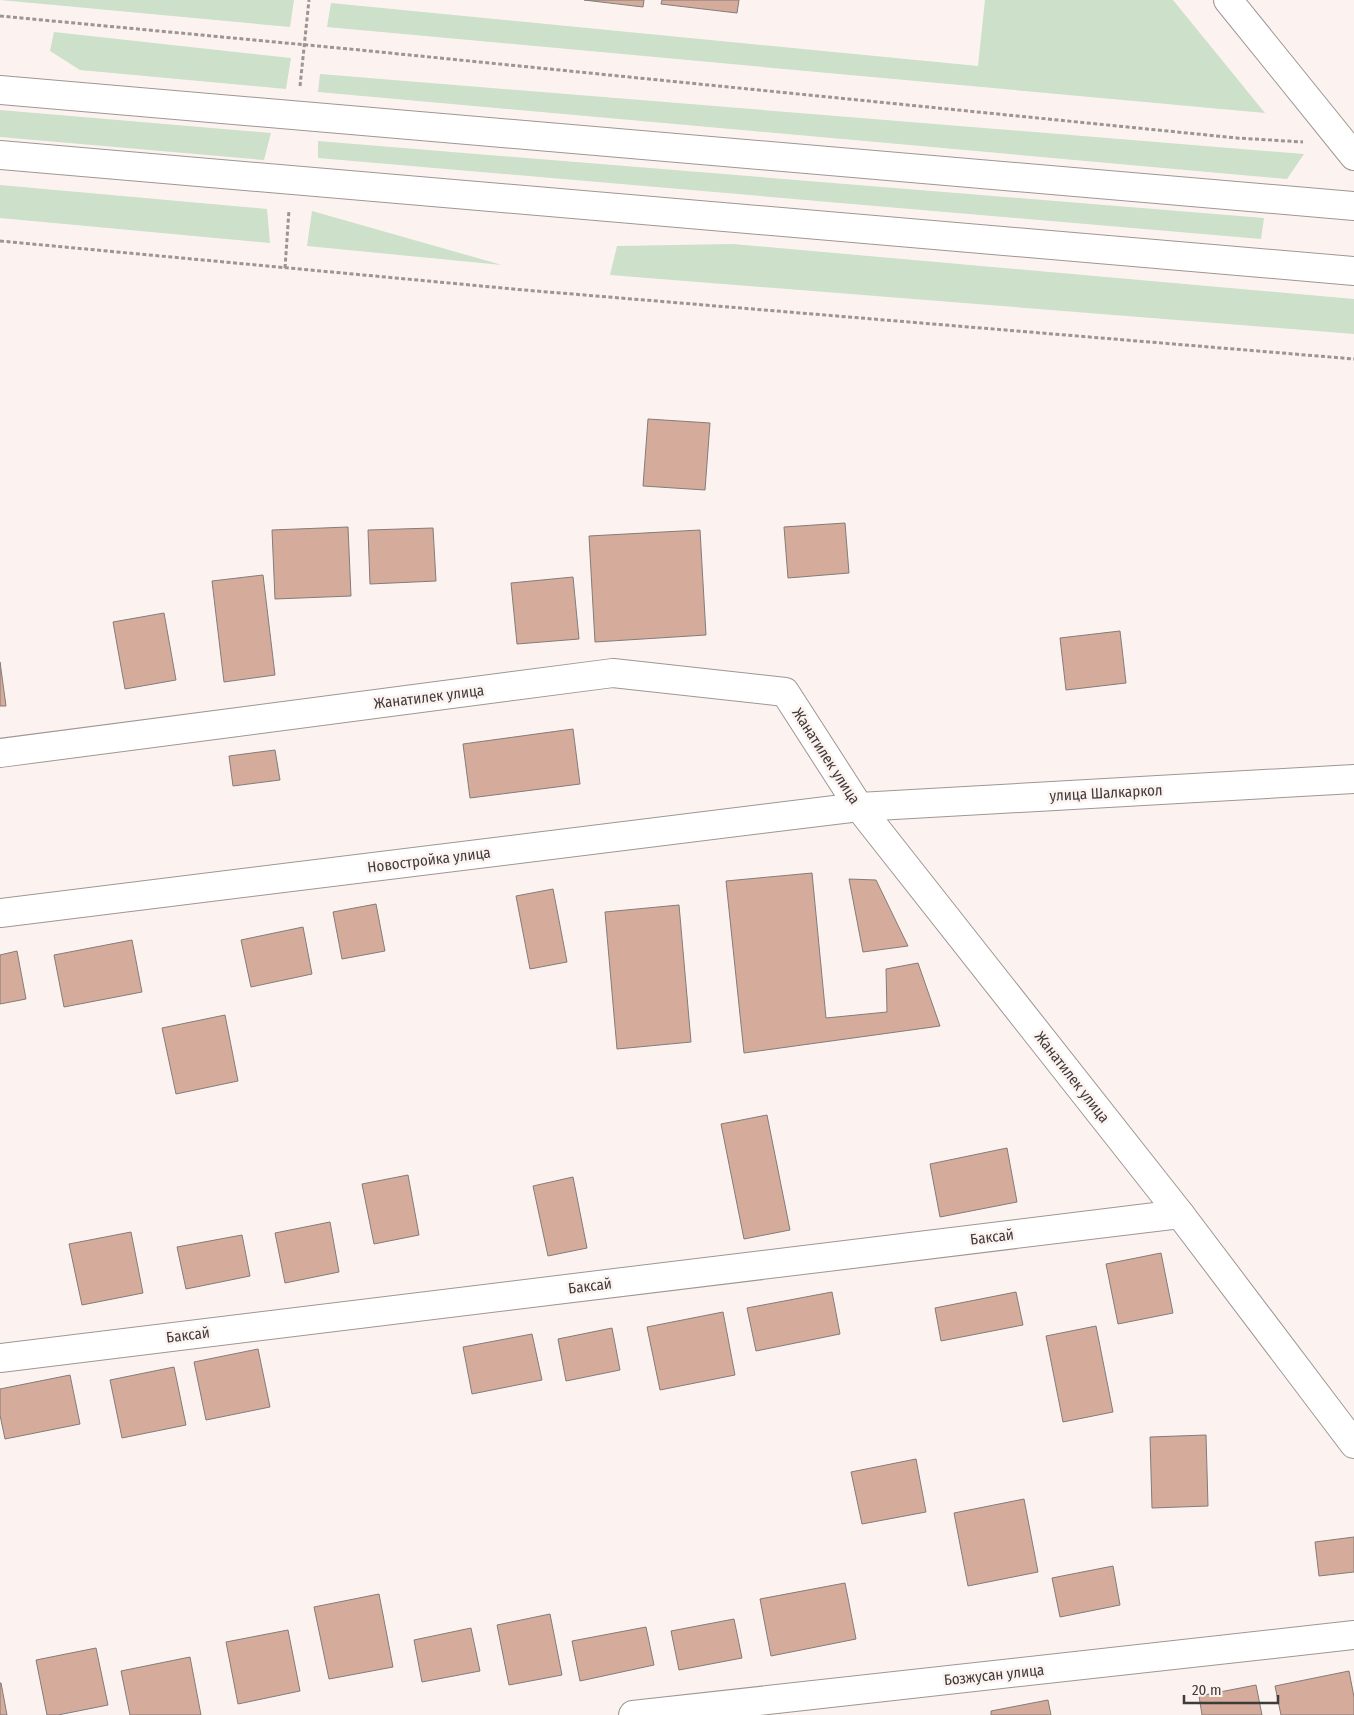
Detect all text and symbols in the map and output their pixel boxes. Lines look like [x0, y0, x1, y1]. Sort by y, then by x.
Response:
street label: Жанатилек улица [373, 681, 485, 713]
street label: Жанатилек улица [788, 705, 864, 807]
street label: улица Шалкаркол [1049, 781, 1163, 805]
street label: Новостройка улица [366, 844, 492, 876]
street label: Жанатилек улица [1031, 1028, 1113, 1126]
street label: Баксай [969, 1225, 1015, 1249]
street label: Баксай [567, 1274, 613, 1298]
street label: Баксай [165, 1323, 211, 1347]
street label: Бозжусан улица [943, 1661, 1045, 1689]
scale bar [1184, 1672, 1278, 1704]
text: 20 m [1192, 1681, 1222, 1699]

